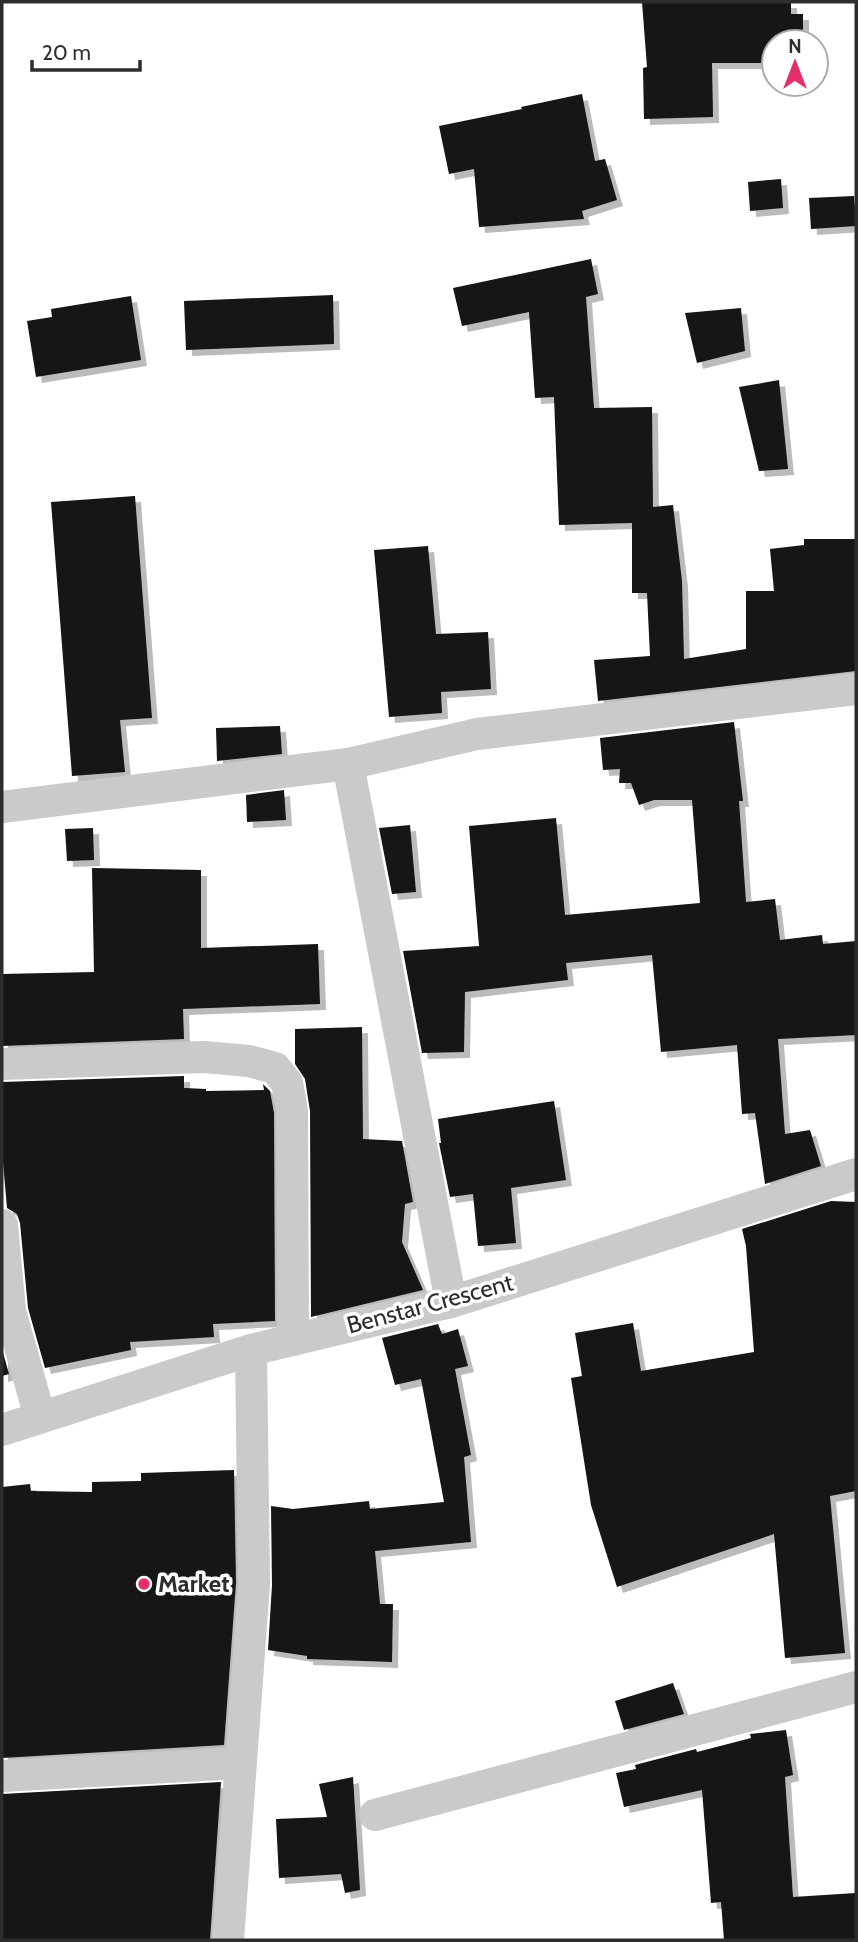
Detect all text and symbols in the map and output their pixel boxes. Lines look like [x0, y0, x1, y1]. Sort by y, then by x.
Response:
scale bar [32, 28, 140, 72]
north arrow [760, 28, 830, 98]
text: N [788, 35, 802, 58]
text: 20 m [42, 40, 91, 65]
street label: Benstar Crescent [344, 1267, 516, 1340]
place label: Market [158, 1569, 229, 1598]
marker: Market [136, 1576, 152, 1592]

